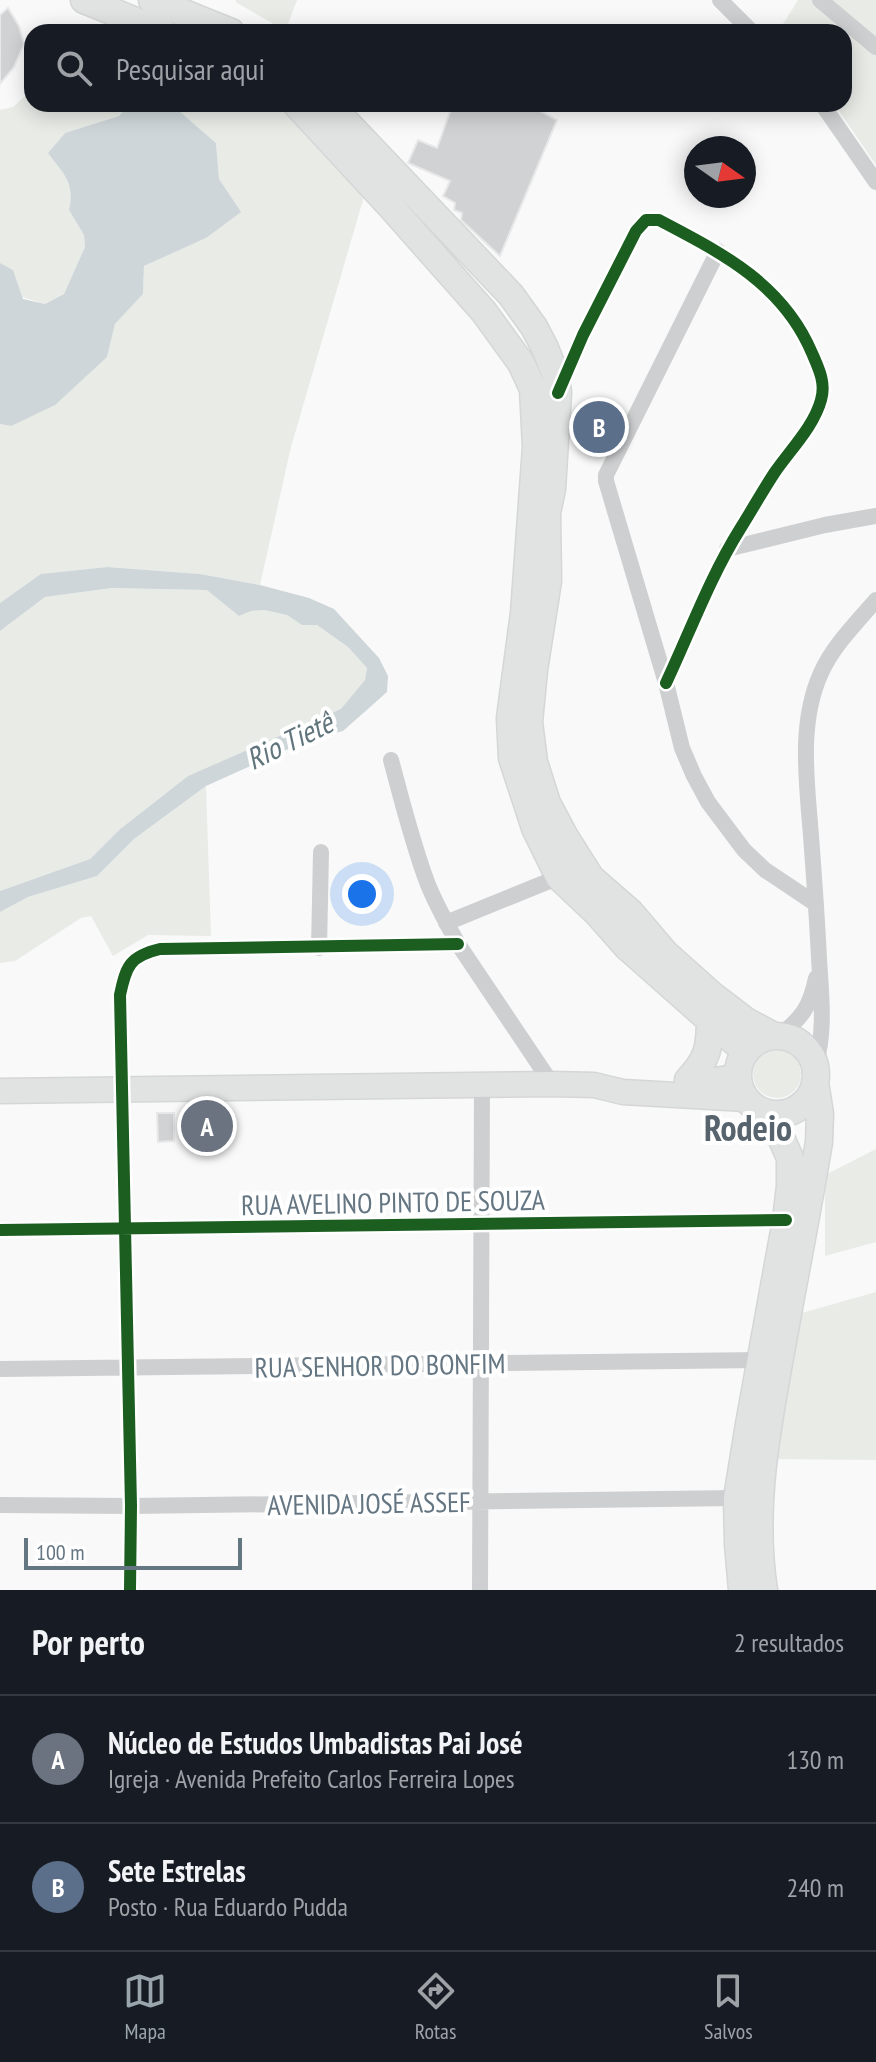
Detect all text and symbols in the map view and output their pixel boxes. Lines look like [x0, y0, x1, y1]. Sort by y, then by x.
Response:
search box [24, 24, 852, 112]
icon: search [52, 46, 96, 90]
text: Pesquisar aqui [116, 49, 265, 88]
north arrow [684, 136, 756, 208]
pin: B [573, 397, 625, 457]
water label: Rio Tietê [239, 702, 340, 778]
your location [342, 874, 382, 914]
pin: A [181, 1096, 233, 1156]
district label: Rodeio [704, 1104, 792, 1151]
street label: RUA AVELINO PINTO DE SOUZA [241, 1181, 546, 1223]
street label: RUA SENHOR DO BONFIM [254, 1344, 506, 1386]
street label: AVENIDA JOSÉ ASSEF [267, 1483, 471, 1523]
scale bar [24, 1534, 242, 1570]
text: 100 m [36, 1538, 85, 1566]
text: Por perto [32, 1620, 145, 1664]
text: 2 resultados [734, 1626, 844, 1659]
text: Núcleo de Estudos Umbadistas Pai José [108, 1723, 523, 1762]
text: A [51, 1743, 65, 1776]
text: 130 m [786, 1743, 844, 1776]
text: Igreja · Avenida Prefeito Carlos Ferreira Lopes [108, 1762, 515, 1795]
text: Sete Estrelas [108, 1851, 246, 1890]
text: B [52, 1871, 64, 1904]
text: 240 m [786, 1871, 844, 1904]
text: Posto · Rua Eduardo Pudda [108, 1890, 348, 1923]
tab: Mapa [123, 1969, 167, 2045]
tab: Rotas [414, 1969, 458, 2045]
tab: Salvos [704, 1969, 753, 2045]

